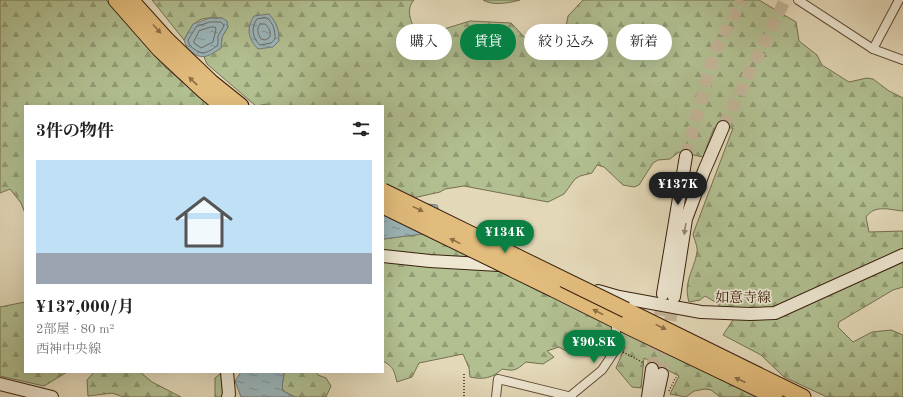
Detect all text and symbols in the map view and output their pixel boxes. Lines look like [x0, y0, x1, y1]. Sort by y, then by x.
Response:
one-way arrow [152, 24, 162, 34]
chip: 購入 [396, 24, 452, 60]
chip: 賃貸 [460, 24, 516, 60]
chip: 絞り込み [524, 24, 608, 60]
chip: 新着 [616, 24, 672, 60]
one-way arrow [188, 77, 197, 86]
icon: filters [350, 118, 372, 140]
text: 3件の物件 [36, 123, 114, 140]
pin: ¥137K [650, 172, 706, 206]
text: ¥137K [658, 178, 698, 191]
icon: home [168, 186, 240, 258]
one-way arrow [412, 206, 424, 212]
pin: ¥134K [477, 220, 533, 254]
one-way arrow [682, 223, 688, 235]
text: ¥134K [485, 226, 525, 239]
one-way arrow [449, 238, 460, 244]
street label: 如意寺線 [715, 290, 771, 305]
text: ¥137,000/月 [36, 299, 134, 316]
one-way arrow [592, 308, 604, 315]
text: 2部屋 · 80 m² [36, 323, 114, 336]
one-way arrow [655, 324, 666, 330]
pin: ¥90.8K [561, 330, 627, 364]
text: ¥90.8K [572, 336, 616, 349]
text: 西神中央線 [36, 343, 101, 356]
one-way arrow [735, 377, 746, 383]

